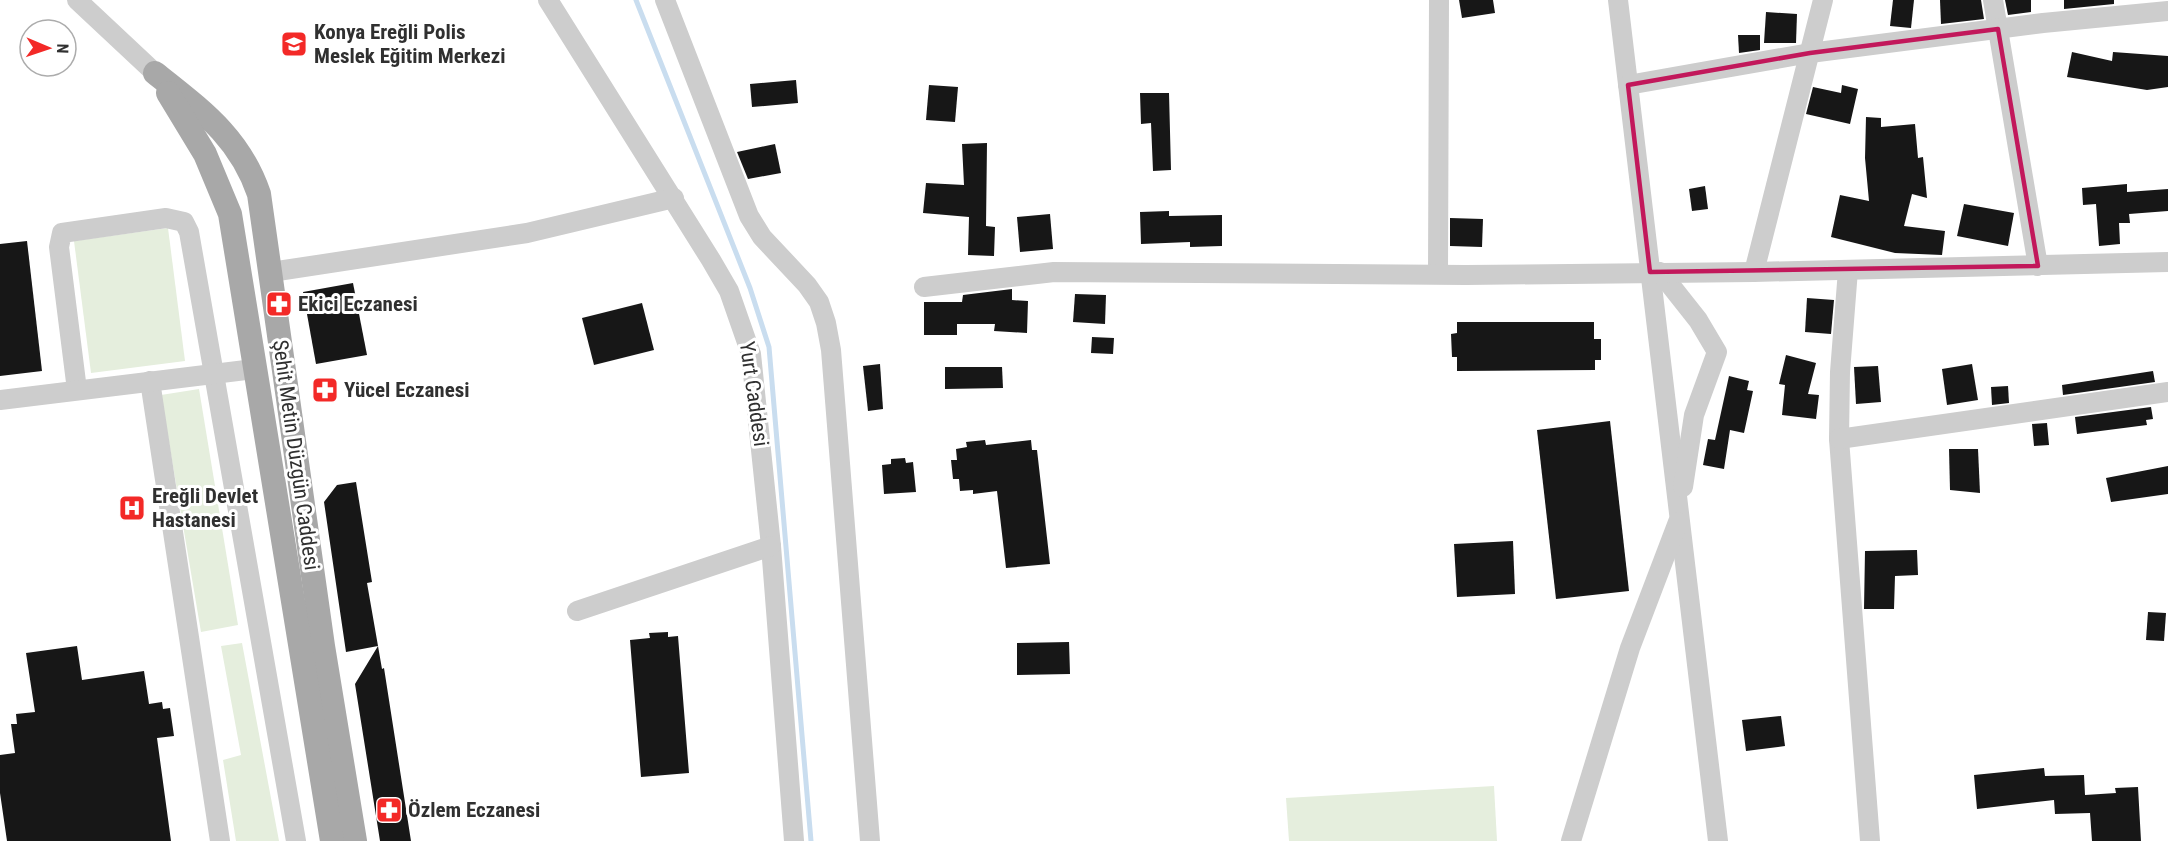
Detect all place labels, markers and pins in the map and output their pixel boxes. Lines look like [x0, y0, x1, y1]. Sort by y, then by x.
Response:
place label: Konya Ereğli Polis Meslek Eğitim Merkezi [314, 20, 505, 68]
school or university icon: Konya Ereğli Polis Meslek Eğitim Merkezi [279, 29, 309, 59]
pharmacy icon: Ekici Eczanesi [264, 289, 294, 319]
place label: Ekici Eczanesi [298, 292, 418, 316]
pharmacy icon: Yücel Eczanesi [310, 375, 340, 405]
place label: Yücel Eczanesi [344, 378, 470, 402]
place label: Ereğli Devlet Hastanesi [152, 484, 258, 532]
hospital icon: Ereğli Devlet Hastanesi [117, 493, 147, 523]
pharmacy icon: Özlem Eczanesi [374, 795, 404, 825]
place label: Özlem Eczanesi [408, 798, 540, 822]

